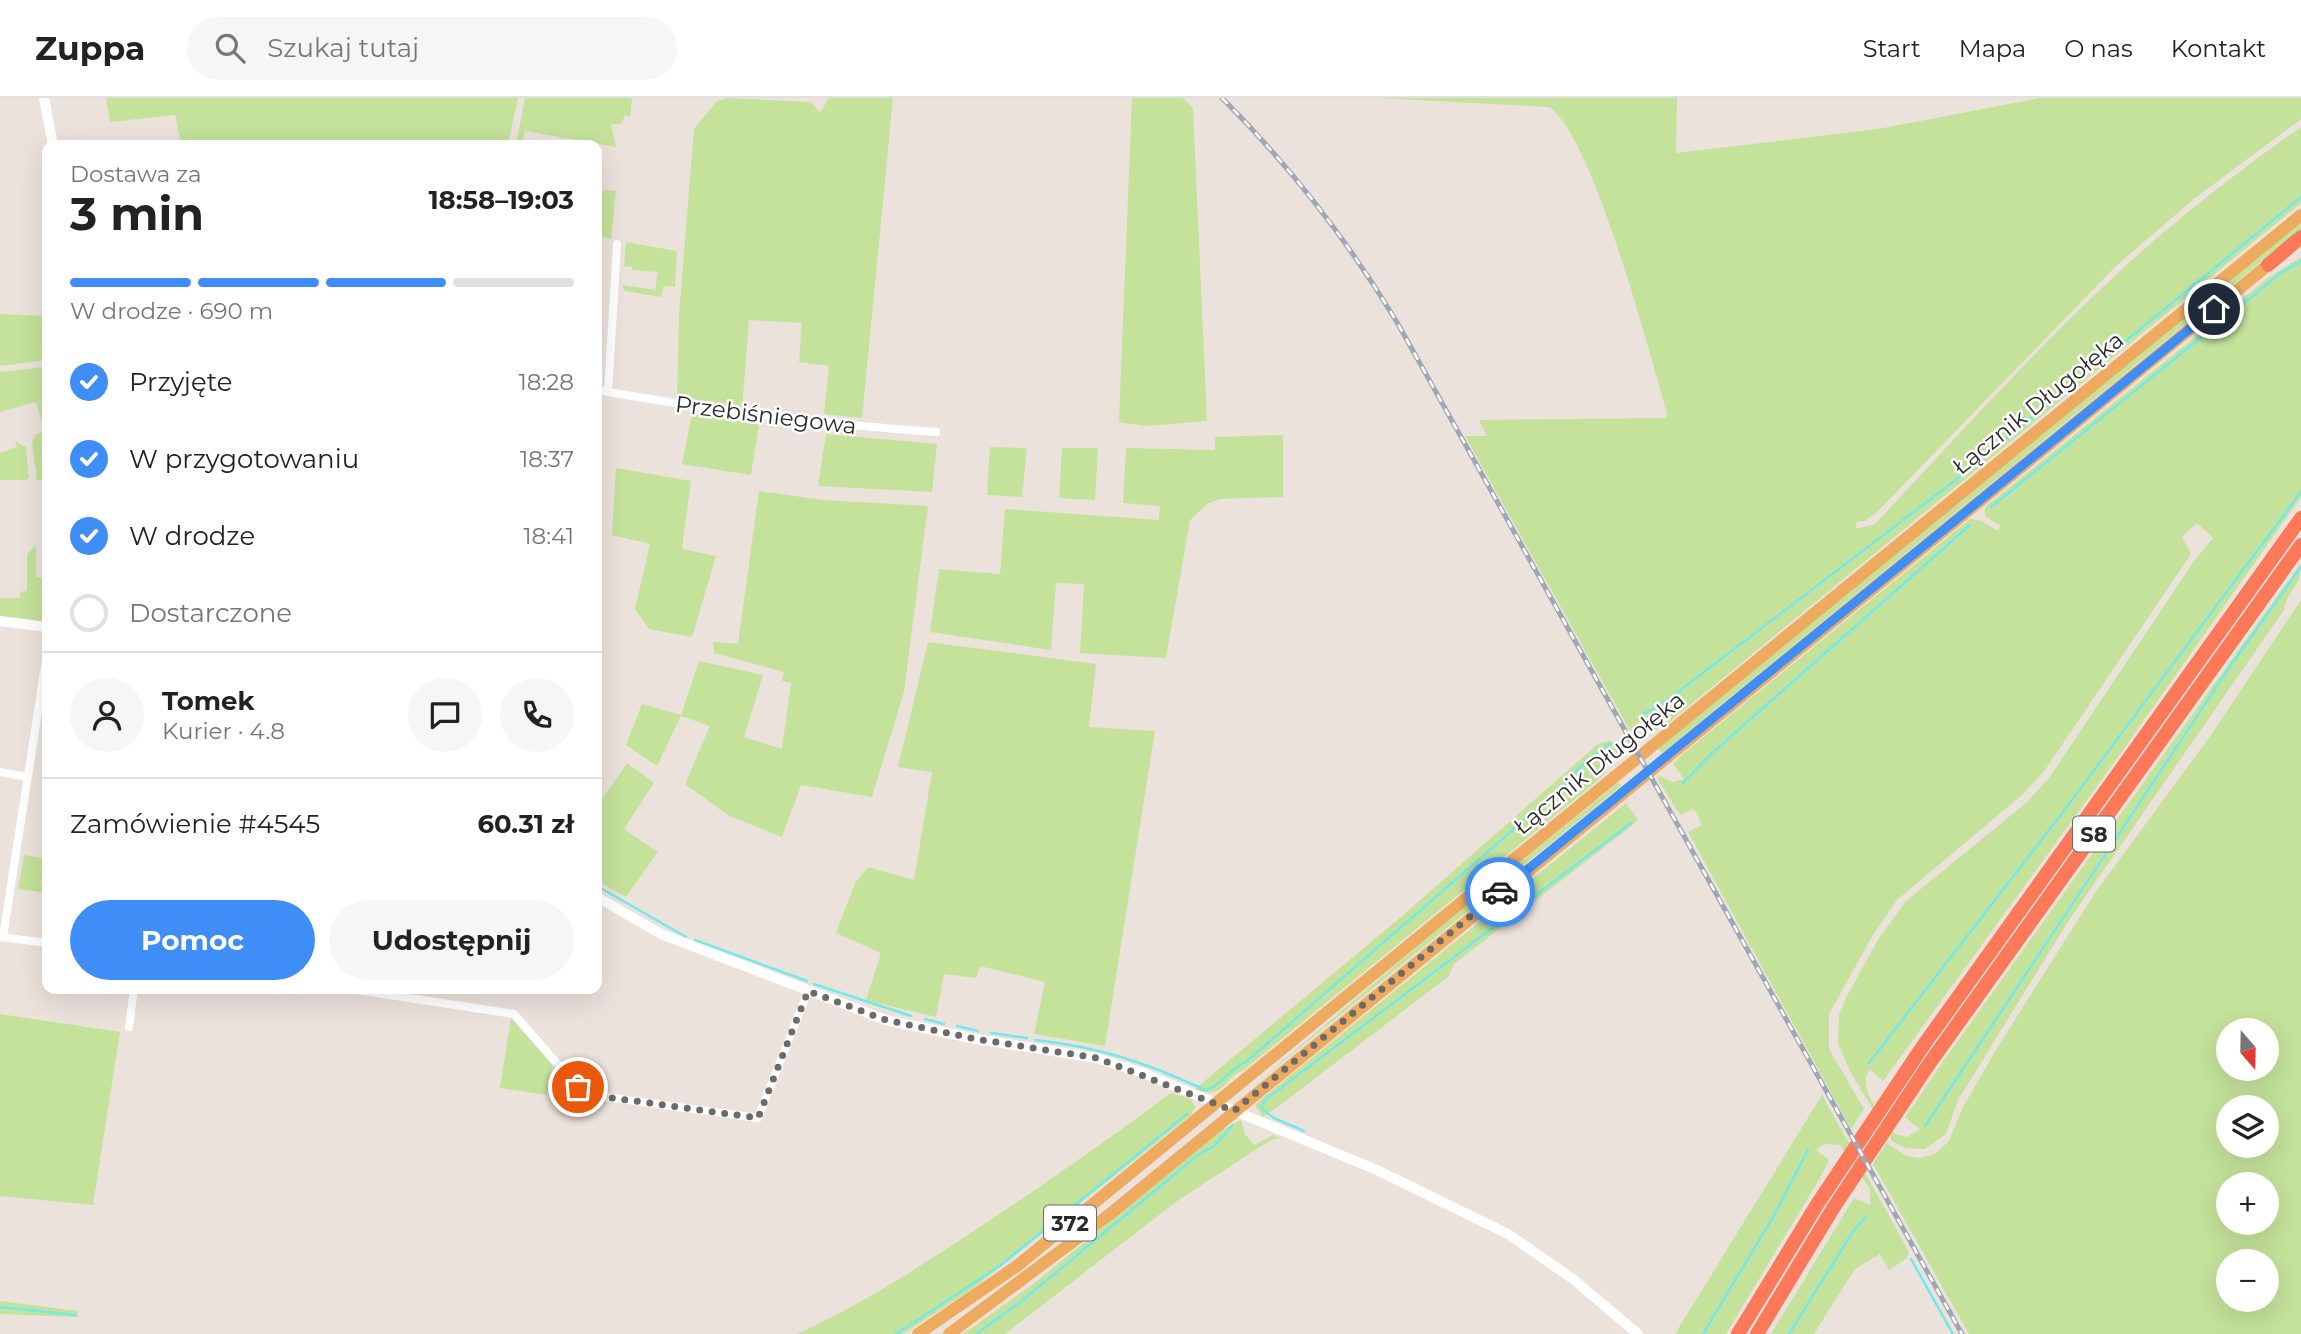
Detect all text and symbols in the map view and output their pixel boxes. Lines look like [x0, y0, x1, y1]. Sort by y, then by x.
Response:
search box [187, 17, 677, 80]
text: Zuppa [35, 28, 145, 68]
icon: search [211, 29, 249, 67]
text: Szukaj tutaj [267, 32, 419, 64]
text: Start [1863, 34, 1921, 63]
text: Mapa [1959, 34, 2026, 63]
text: O nas [2064, 34, 2133, 63]
text: Kontakt [2171, 34, 2266, 63]
text: Dostawa za [70, 160, 202, 188]
text: 18:58–19:03 [428, 184, 574, 216]
text: 3 min [70, 185, 204, 242]
pin [2184, 279, 2244, 339]
icon: home [2195, 290, 2233, 328]
text: W drodze · 690 m [70, 297, 273, 325]
street label: Łącznik Długołęka [1947, 325, 2129, 481]
icon: check [70, 363, 108, 401]
text: Przyjęte [129, 366, 232, 398]
text: 18:28 [518, 368, 574, 396]
street label: Przebiśniegowa [674, 390, 858, 440]
icon: check [70, 440, 108, 478]
text: W przygotowaniu [129, 443, 359, 475]
text: 18:37 [520, 445, 574, 473]
icon: check [70, 517, 108, 555]
text: W drodze [129, 520, 255, 552]
text: 18:41 [523, 522, 574, 550]
text: Dostarczone [129, 597, 292, 629]
button: person [70, 678, 144, 752]
button: chat [408, 678, 482, 752]
button: phone [500, 678, 574, 752]
text: Tomek [162, 685, 254, 717]
street label: Łącznik Długołęka [1508, 685, 1690, 841]
text: Kurier · 4.8 [162, 717, 285, 745]
text: Zamówienie #4545 [70, 808, 320, 840]
text: 60.31 zł [477, 808, 574, 840]
road number: S8 [2073, 816, 2115, 852]
courier [1465, 857, 1535, 927]
icon: car [1481, 873, 1519, 911]
button: Pomoc [70, 900, 315, 980]
button: Udostępnij [329, 900, 574, 980]
north arrow [2216, 1018, 2278, 1082]
map controls [2216, 1018, 2279, 1312]
pin [548, 1057, 608, 1117]
icon: bag [559, 1068, 597, 1106]
button: layers [2216, 1095, 2279, 1158]
button: + [2216, 1172, 2279, 1235]
road number: 372 [1044, 1206, 1096, 1240]
button: − [2216, 1249, 2279, 1312]

